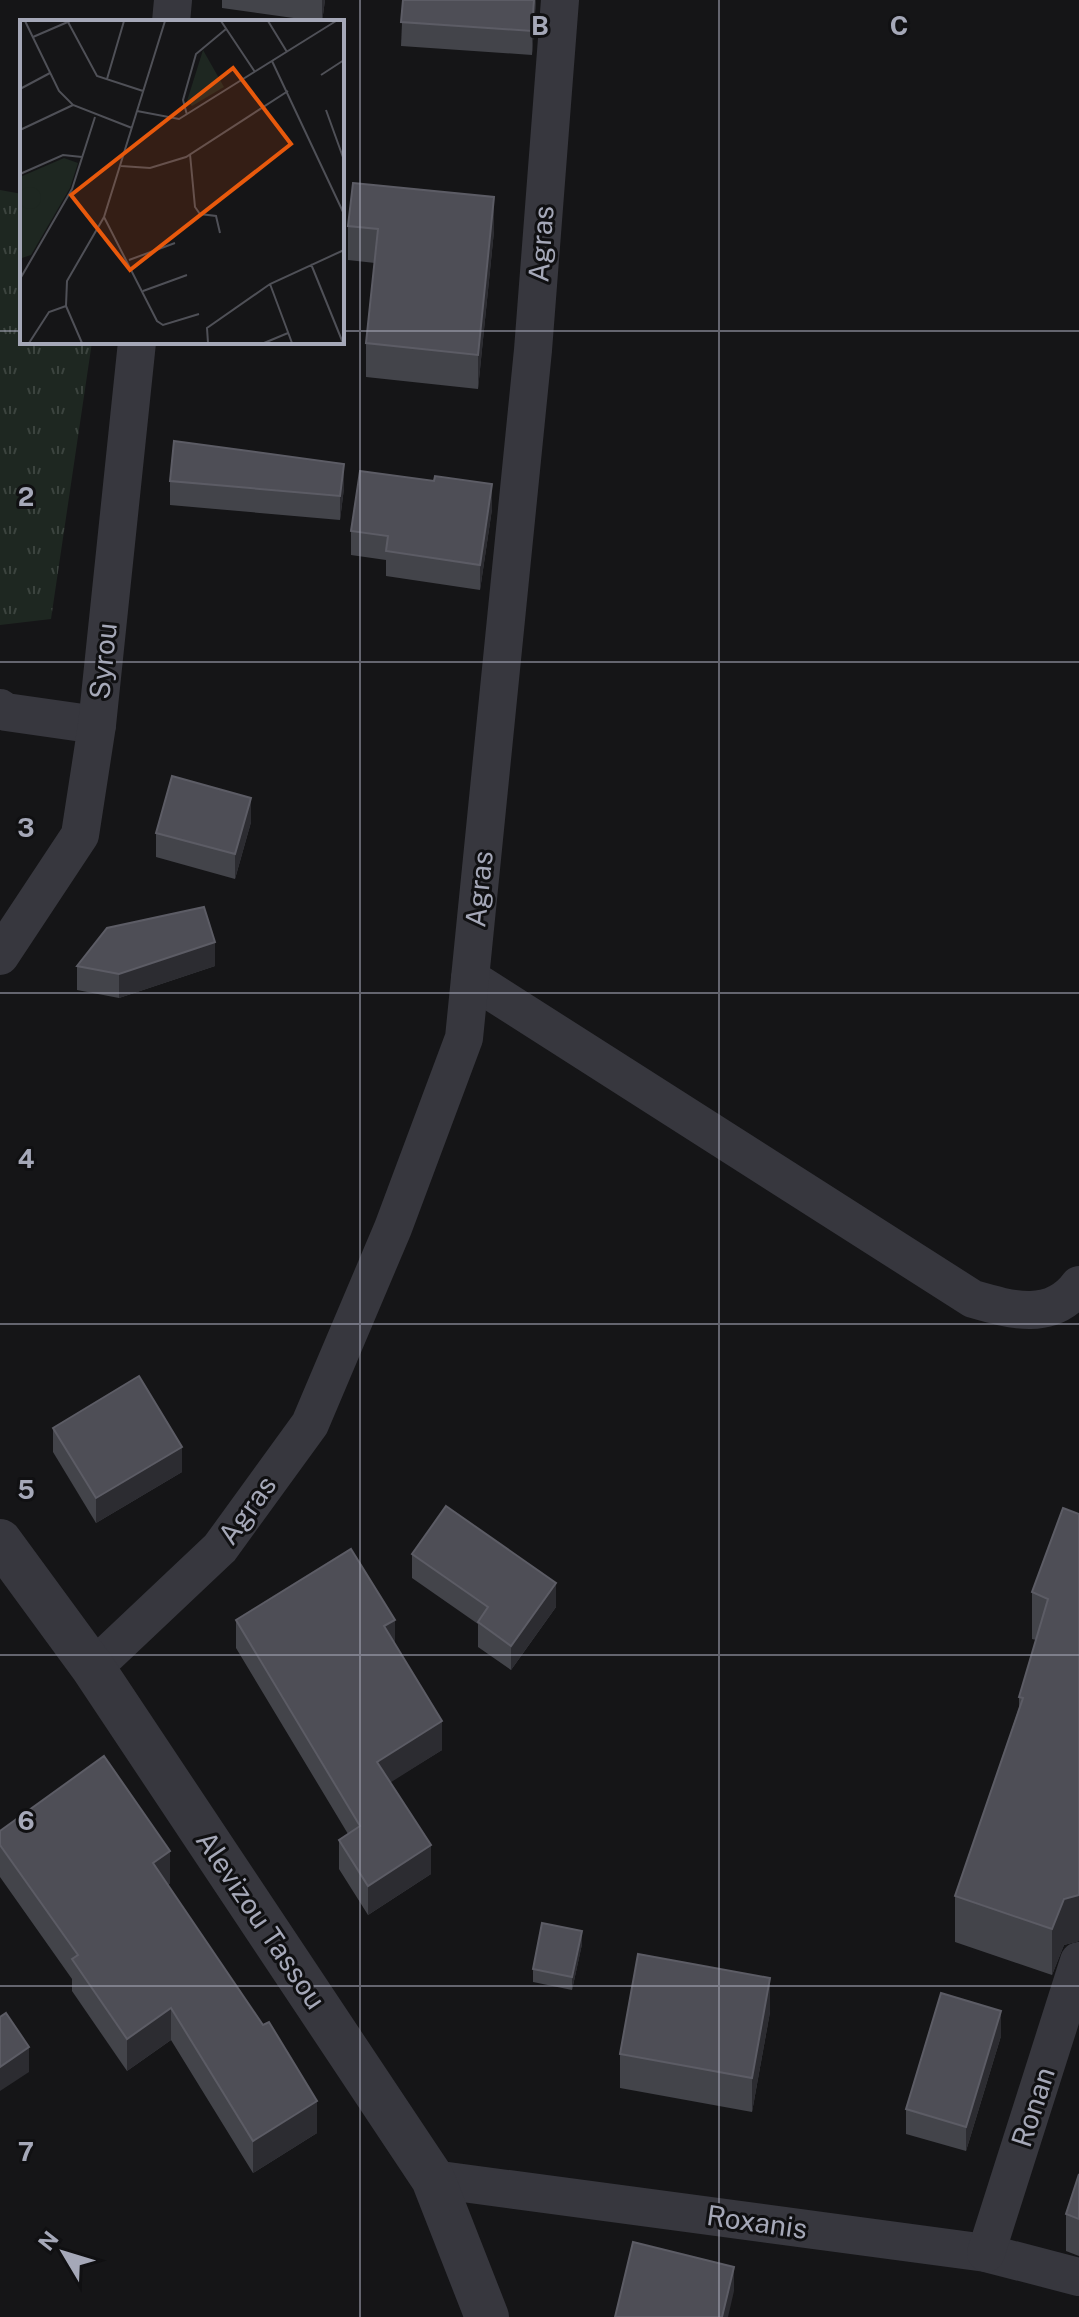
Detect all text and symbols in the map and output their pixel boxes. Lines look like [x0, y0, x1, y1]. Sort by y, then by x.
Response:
text: B [531, 10, 549, 41]
text: C [890, 10, 908, 41]
inset map [20, 20, 344, 344]
street label: Agras [521, 205, 560, 283]
text: 2 [18, 481, 34, 512]
street label: Syrou [82, 621, 123, 701]
text: 3 [17, 812, 35, 843]
street label: Agras [458, 849, 499, 929]
text: 4 [17, 1143, 35, 1174]
street label: Agras [211, 1469, 283, 1550]
text: 5 [17, 1474, 35, 1505]
text: 6 [17, 1805, 35, 1836]
street label: Alevizou Tassou [190, 1825, 333, 2015]
street label: Ronan [1004, 2063, 1061, 2151]
text: 7 [18, 2136, 34, 2167]
street label: Roxanis [705, 2198, 810, 2245]
north arrow [24, 2213, 104, 2293]
text: N [33, 2226, 64, 2255]

